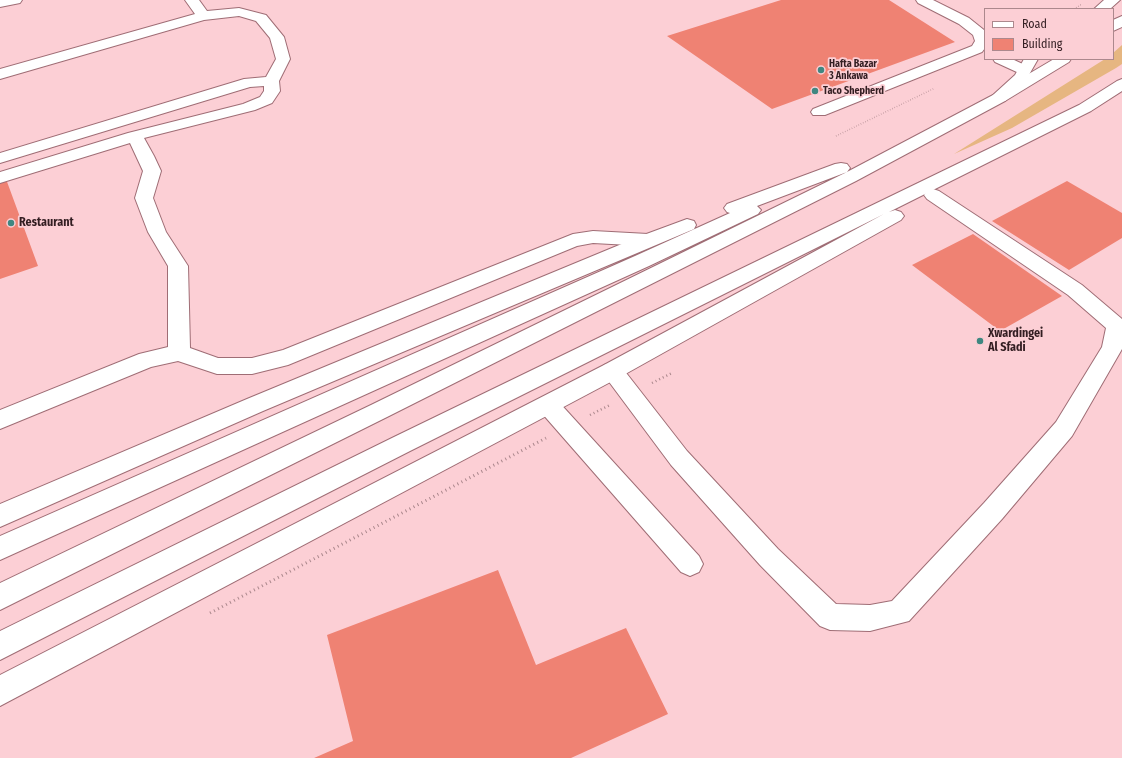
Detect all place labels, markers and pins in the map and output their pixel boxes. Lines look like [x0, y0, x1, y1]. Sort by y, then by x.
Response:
place label: Hafta Bazar 3 Ankawa [829, 58, 877, 82]
marker: Hafta Bazar 3 Ankawa [816, 65, 826, 75]
place label: Taco Shepherd [823, 85, 884, 97]
marker: Taco Shepherd [810, 86, 820, 96]
place label: Restaurant [19, 216, 74, 230]
marker: Restaurant [6, 218, 16, 228]
place label: Xwardingei Al Sfadi [988, 327, 1043, 355]
marker: Xwardingei Al Sfadi [975, 336, 985, 346]

